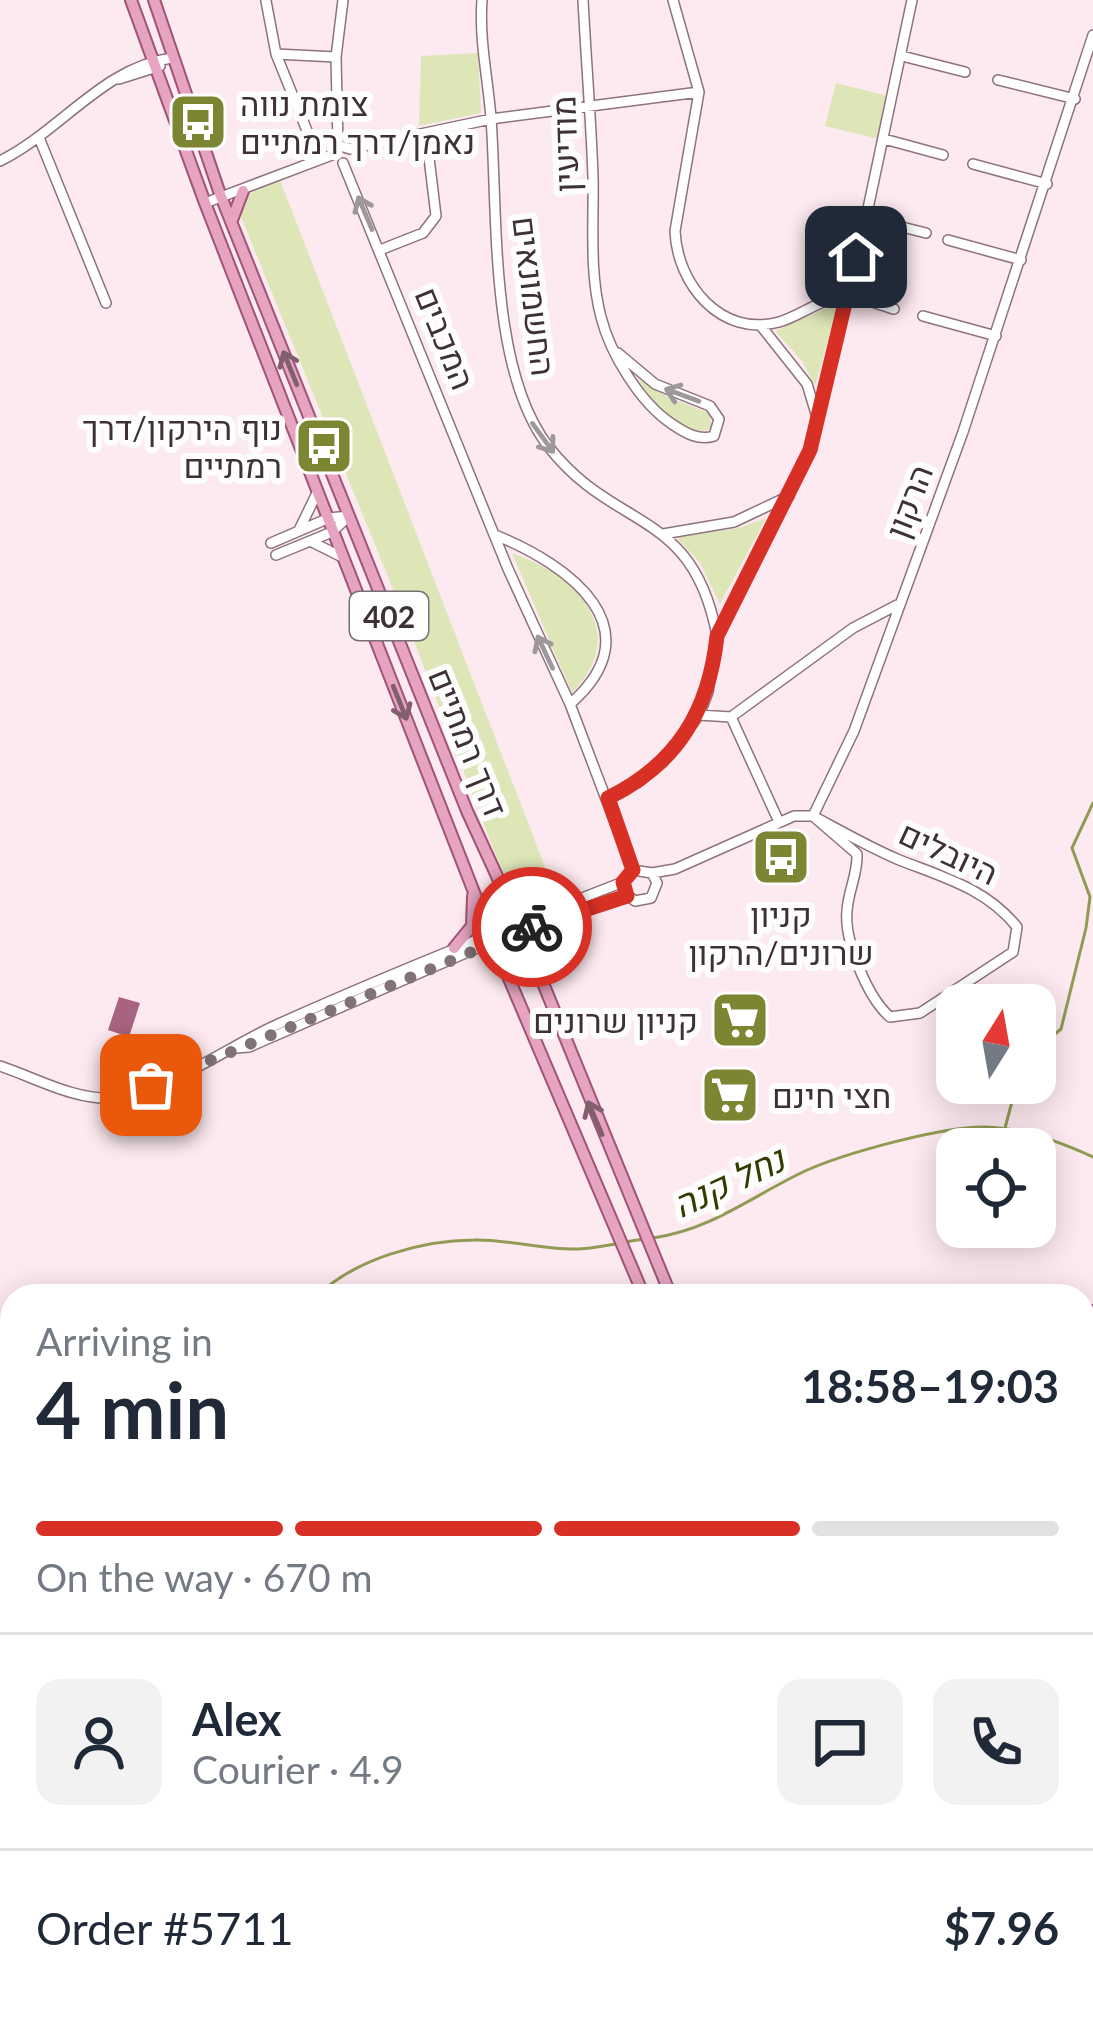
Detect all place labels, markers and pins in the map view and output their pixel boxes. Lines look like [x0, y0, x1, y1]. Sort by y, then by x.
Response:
place label: צומת נווה נאמן/דרך רמתיים [240, 83, 475, 161]
bus stop icon: צומת נווה נאמן/דרך רמתיים [167, 91, 229, 153]
pin [805, 206, 907, 308]
place label: נוף הירקון/דרך רמתיים [82, 407, 282, 485]
bus stop icon: נוף הירקון/דרך רמתיים [293, 415, 355, 477]
bus stop icon: קניון שרונים/הרקון [750, 826, 812, 888]
place label: קניון שרונים/הרקון [688, 894, 874, 972]
supermarket icon: קניון שרונים [709, 989, 771, 1051]
place label: קניון שרונים [533, 1000, 698, 1040]
pin [100, 1034, 202, 1136]
supermarket icon: חצי חינם [699, 1064, 761, 1126]
place label: חצי חינם [772, 1075, 891, 1115]

